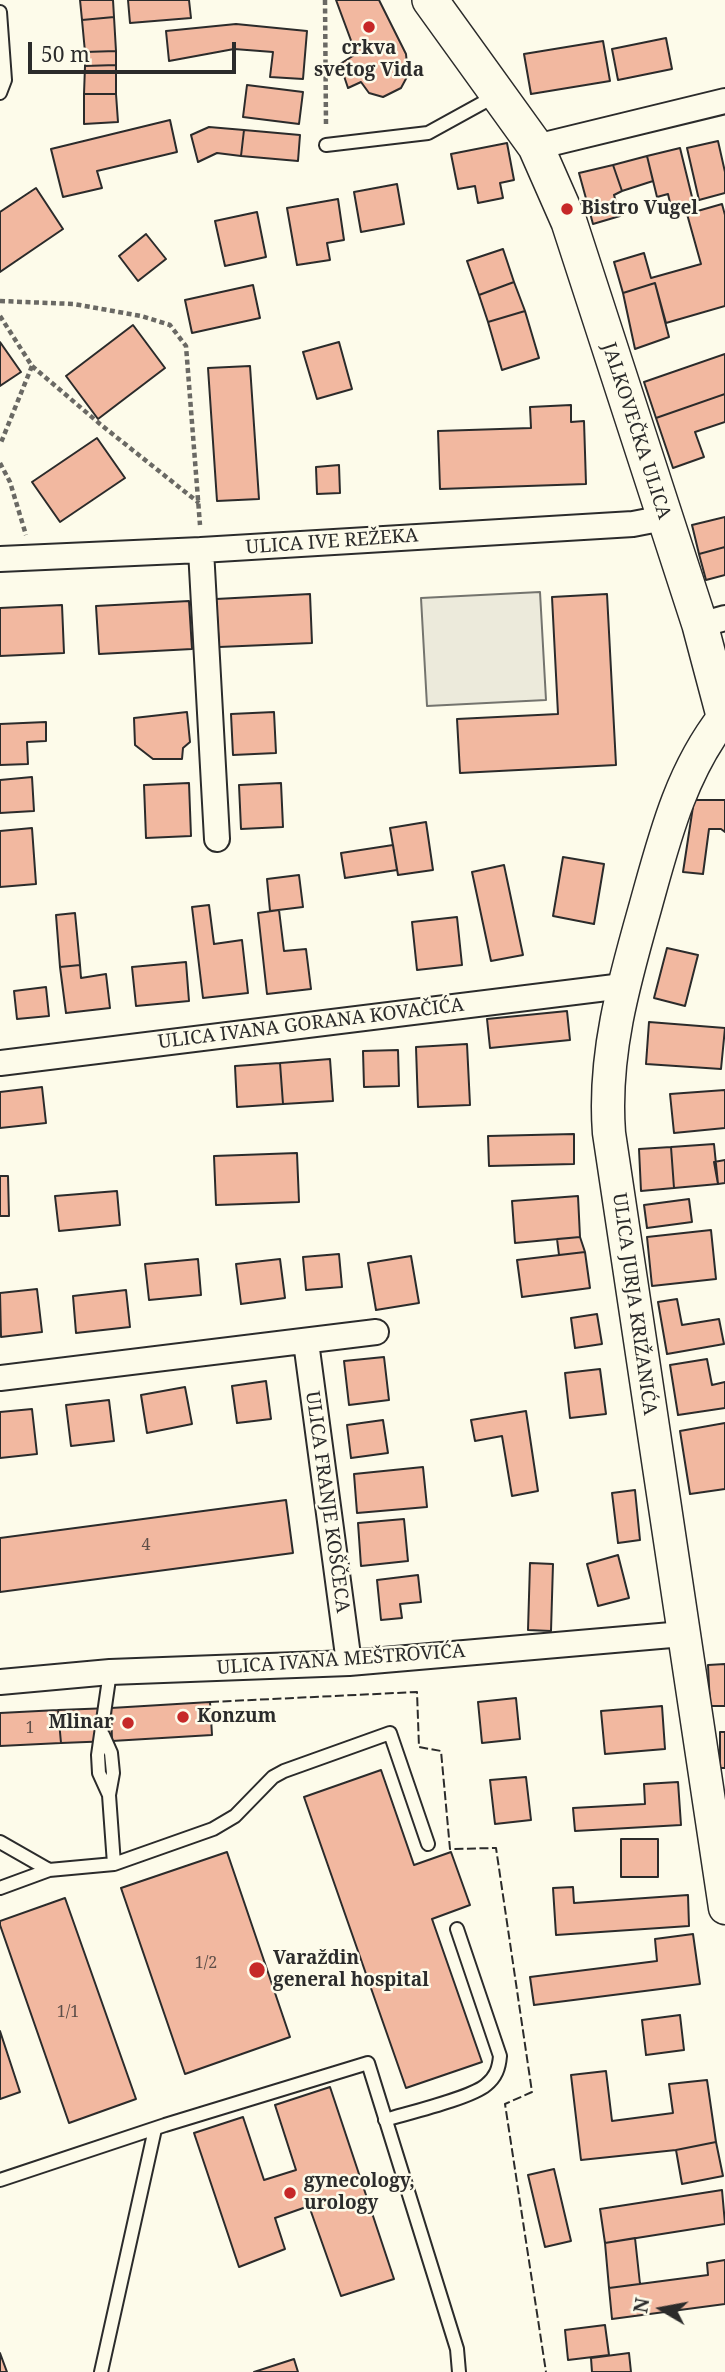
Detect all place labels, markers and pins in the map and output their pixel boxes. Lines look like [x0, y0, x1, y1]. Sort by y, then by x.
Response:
marker: crkva svetog Vida [361, 19, 377, 35]
place label: crkva svetog Vida [314, 38, 424, 82]
place label: Bistro Vugel [581, 198, 698, 220]
marker: Bistro Vugel [559, 201, 575, 217]
place label: Konzum [197, 1706, 276, 1728]
marker: Konzum [175, 1709, 191, 1725]
place label: Mlinar [49, 1712, 114, 1734]
marker: Mlinar [120, 1715, 136, 1731]
place label: Varaždin general hospital [273, 1948, 429, 1992]
marker: Varaždin general hospital [247, 1960, 267, 1980]
place label: gynecology, urology [304, 2171, 415, 2215]
marker: gynecology, urology [282, 2185, 298, 2201]

